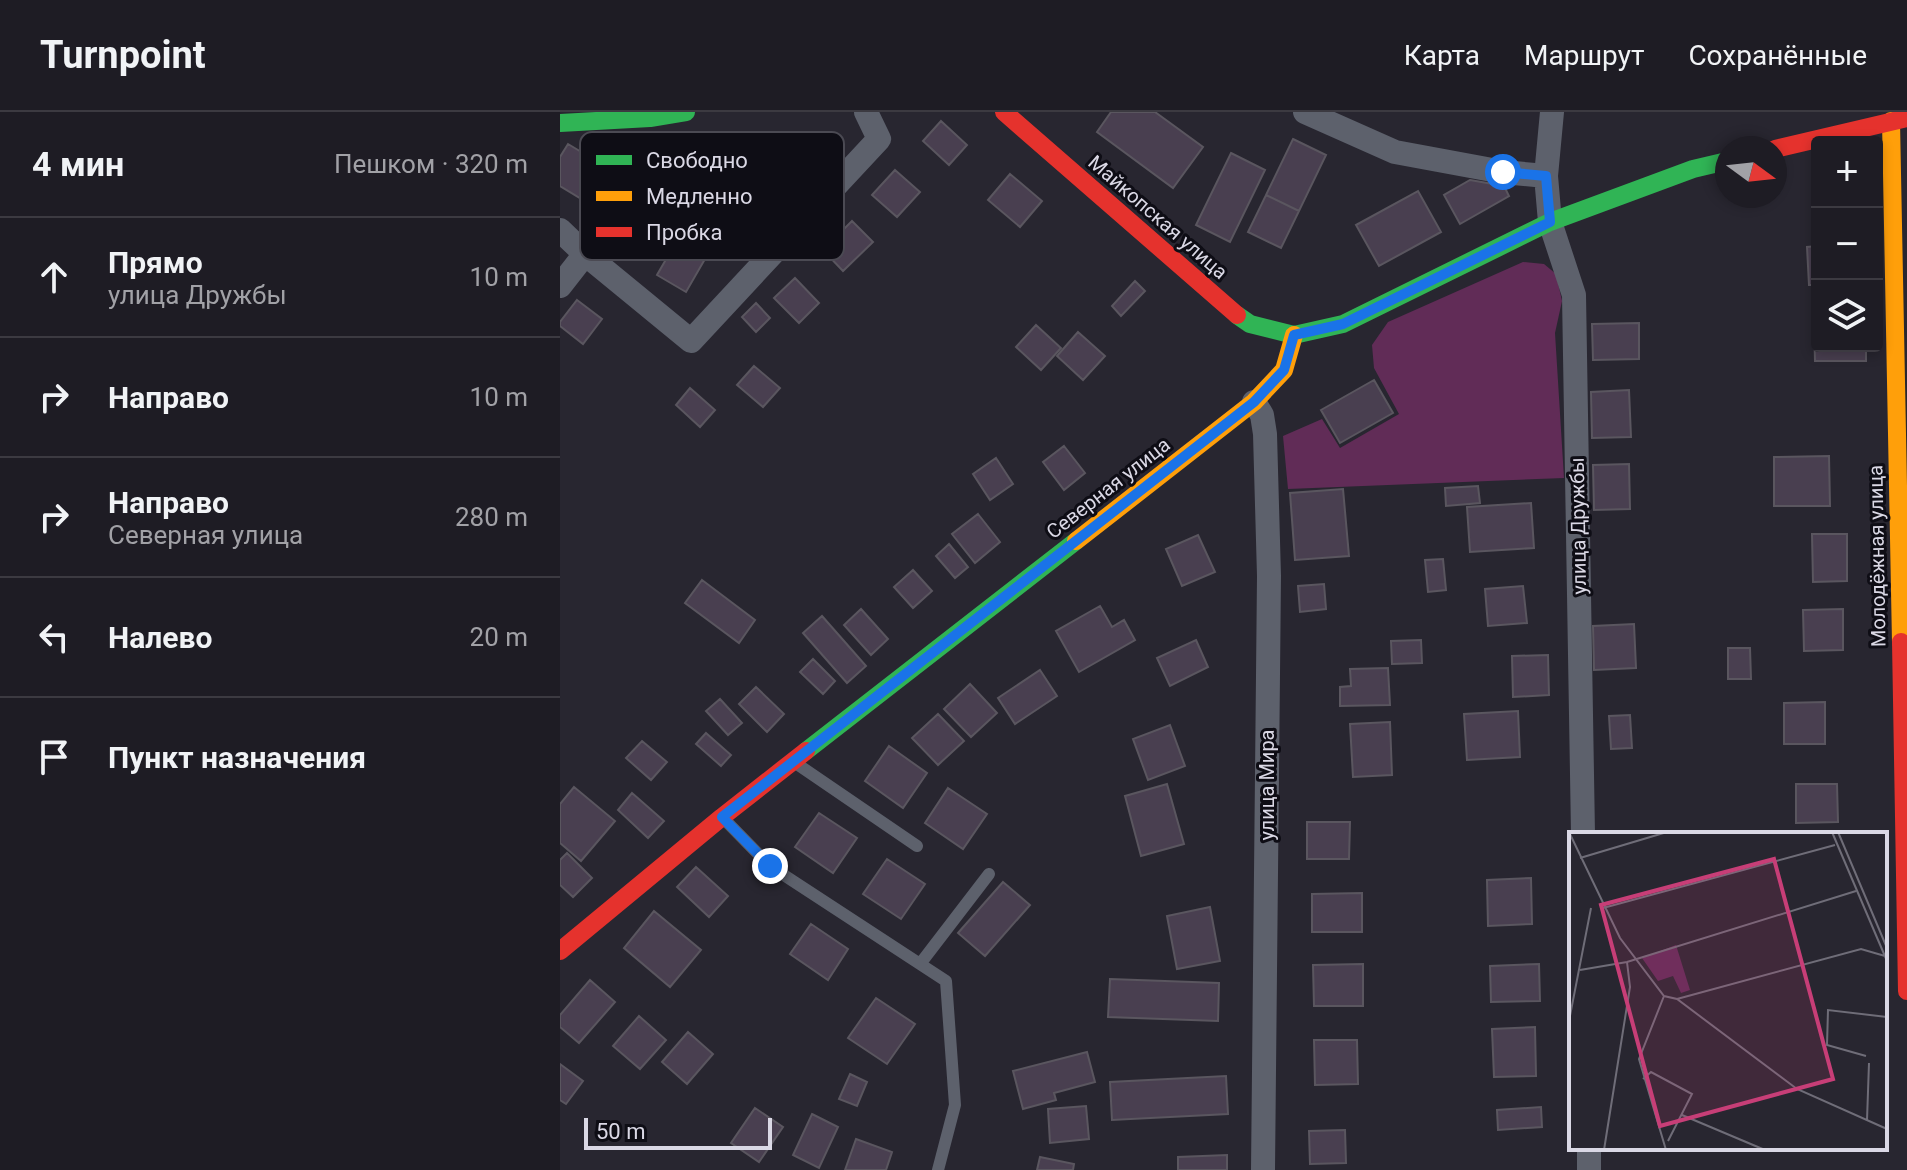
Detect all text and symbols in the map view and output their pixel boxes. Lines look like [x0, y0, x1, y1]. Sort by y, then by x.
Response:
text: Turnpoint [40, 33, 206, 77]
text: Карта [1404, 39, 1480, 72]
text: Маршрут [1524, 39, 1644, 72]
text: Сохранённые [1688, 39, 1867, 72]
legend [580, 132, 844, 260]
north arrow [1715, 136, 1787, 208]
map controls [1811, 136, 1883, 352]
button: + [1811, 136, 1883, 208]
text: 4 мин [32, 144, 124, 184]
text: Свободно [646, 148, 748, 173]
text: Пешком · 320 m [334, 149, 528, 179]
street label: Майкопская улица [1084, 150, 1232, 284]
route start [1485, 154, 1521, 190]
text: Медленно [646, 184, 752, 209]
button: − [1811, 208, 1883, 280]
text: Пробка [646, 220, 722, 245]
text: Прямо [108, 245, 203, 280]
icon: ahead [32, 255, 76, 299]
text: 10 m [470, 262, 528, 292]
text: улица Дружбы [108, 280, 287, 310]
button: layers [1811, 280, 1883, 352]
icon: right [32, 375, 76, 419]
text: Направо [108, 380, 229, 415]
text: 10 m [470, 382, 528, 412]
street label: Северная улица [1041, 432, 1175, 544]
street label: улица Дружбы [1565, 457, 1591, 595]
street label: Молодёжная улица [1863, 465, 1891, 647]
text: Направо [108, 485, 229, 520]
icon: right [32, 495, 76, 539]
text: 280 m [455, 502, 528, 532]
text: Северная улица [108, 520, 303, 550]
icon: left [32, 615, 76, 659]
text: Налево [108, 620, 212, 655]
text: 20 m [470, 622, 528, 652]
street label: улица Мира [1255, 730, 1279, 840]
icon: arrive [32, 735, 76, 779]
text: Пункт назначения [108, 740, 366, 775]
inset map [1569, 832, 1887, 1150]
route end [752, 848, 788, 884]
scale bar [584, 1114, 772, 1150]
text: 50 m [596, 1119, 645, 1144]

